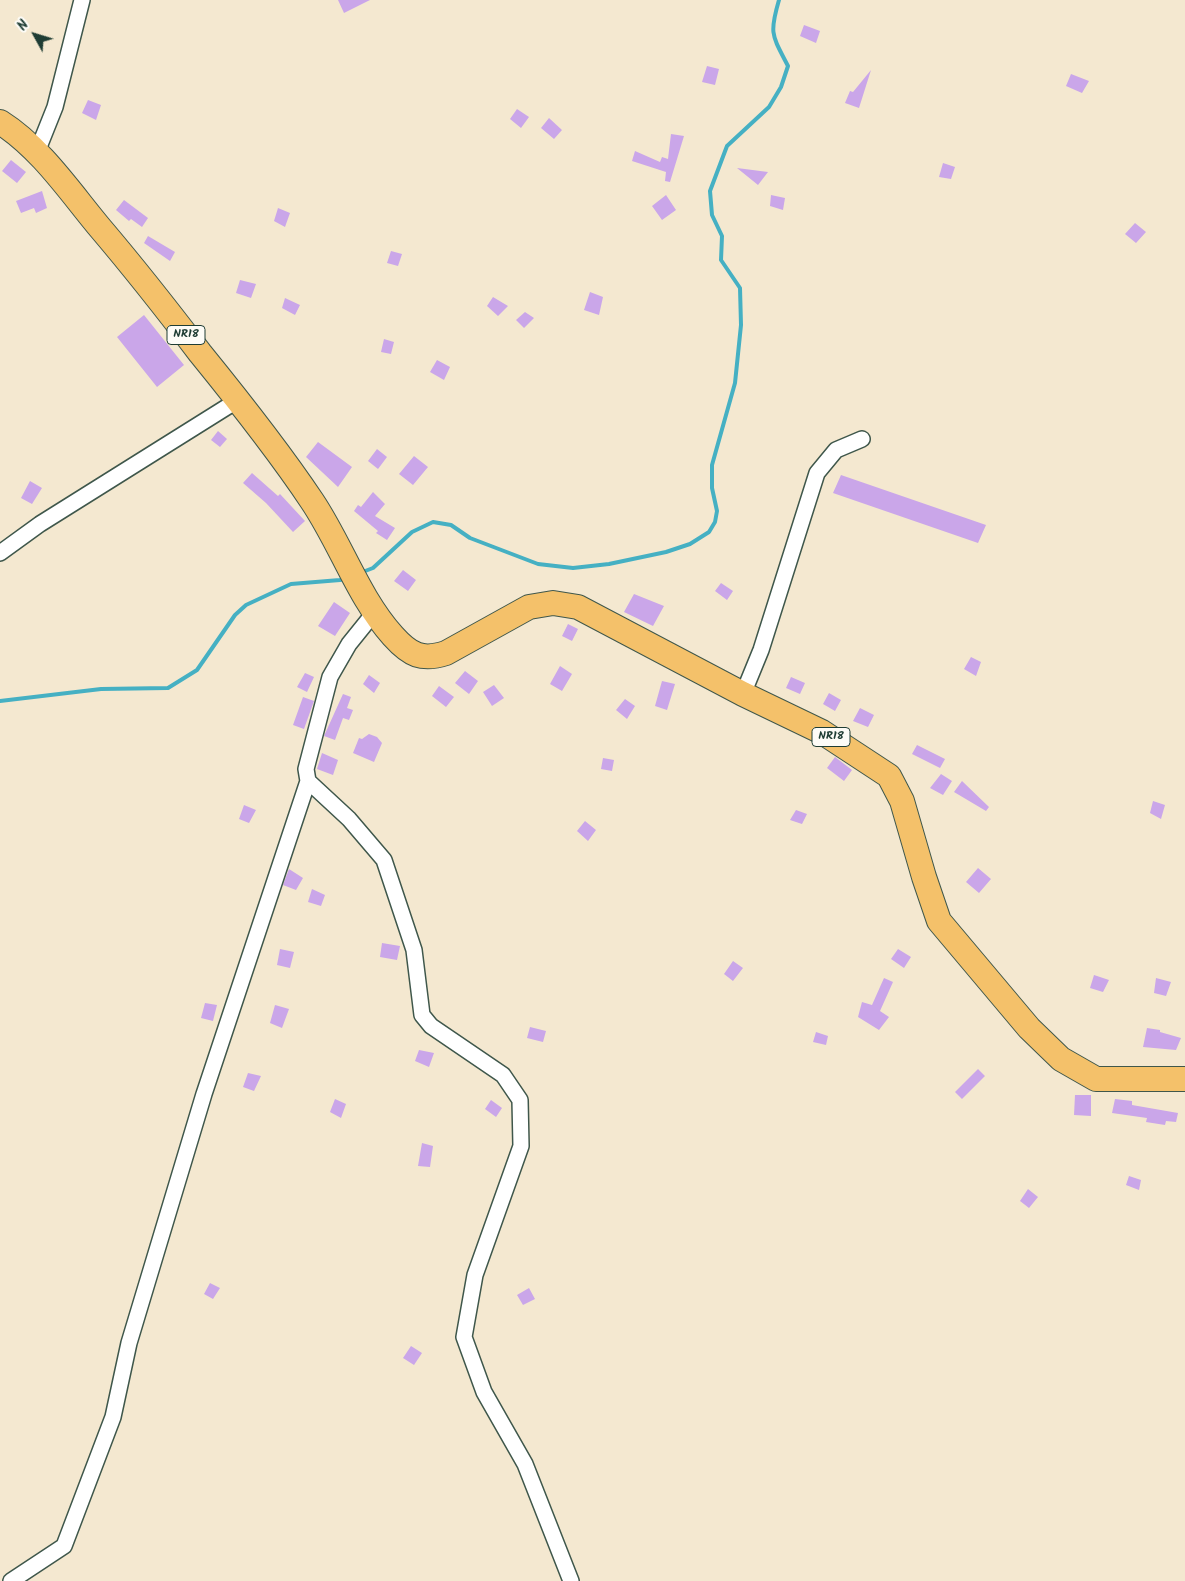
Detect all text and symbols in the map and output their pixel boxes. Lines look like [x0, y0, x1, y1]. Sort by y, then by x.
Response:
north arrow [10, 10, 60, 60]
text: N [12, 15, 35, 36]
road number: NR18 [167, 326, 205, 344]
road number: NR18 [812, 728, 850, 746]

